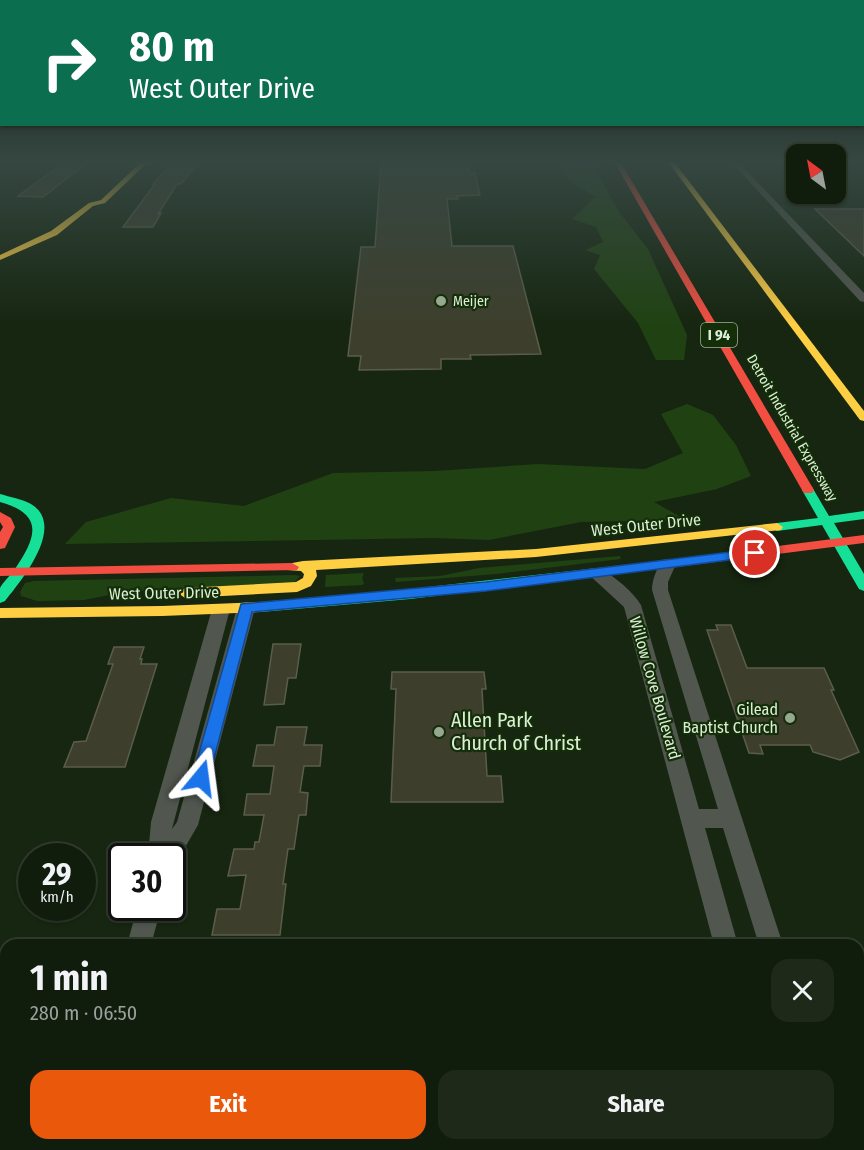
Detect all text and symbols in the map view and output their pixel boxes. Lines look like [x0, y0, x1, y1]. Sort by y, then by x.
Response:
text: 80 m [129, 22, 215, 72]
icon: right [30, 24, 108, 102]
text: West Outer Drive [129, 73, 315, 105]
north arrow [786, 144, 846, 204]
map controls [786, 144, 846, 204]
place label: Meijer [453, 293, 489, 310]
marker: Meijer [434, 294, 448, 308]
road number: I 94 [701, 323, 737, 347]
street label: Detroit Industrial Expressway [743, 352, 841, 505]
street label: West Outer Drive [590, 510, 702, 540]
pin [729, 527, 780, 578]
icon: arrive [738, 536, 771, 569]
street label: West Outer Drive [109, 583, 219, 603]
street label: Willow Cove Boulevard [625, 614, 685, 762]
place label: Gilead Baptist Church [683, 700, 778, 737]
place label: Allen Park Church of Christ [451, 708, 582, 755]
marker: Gilead Baptist Church [783, 711, 797, 725]
marker: Allen Park Church of Christ [432, 725, 446, 739]
position arrow [169, 746, 233, 810]
speed limit sign: 30 [108, 843, 186, 921]
text: 29 [42, 857, 72, 893]
text: km/h [40, 888, 74, 906]
text: 1 min [30, 956, 108, 1000]
button: close [771, 959, 834, 1022]
text: 280 m · 06:50 [30, 1001, 137, 1025]
button: Exit [30, 1070, 426, 1139]
button: Share [438, 1070, 834, 1139]

